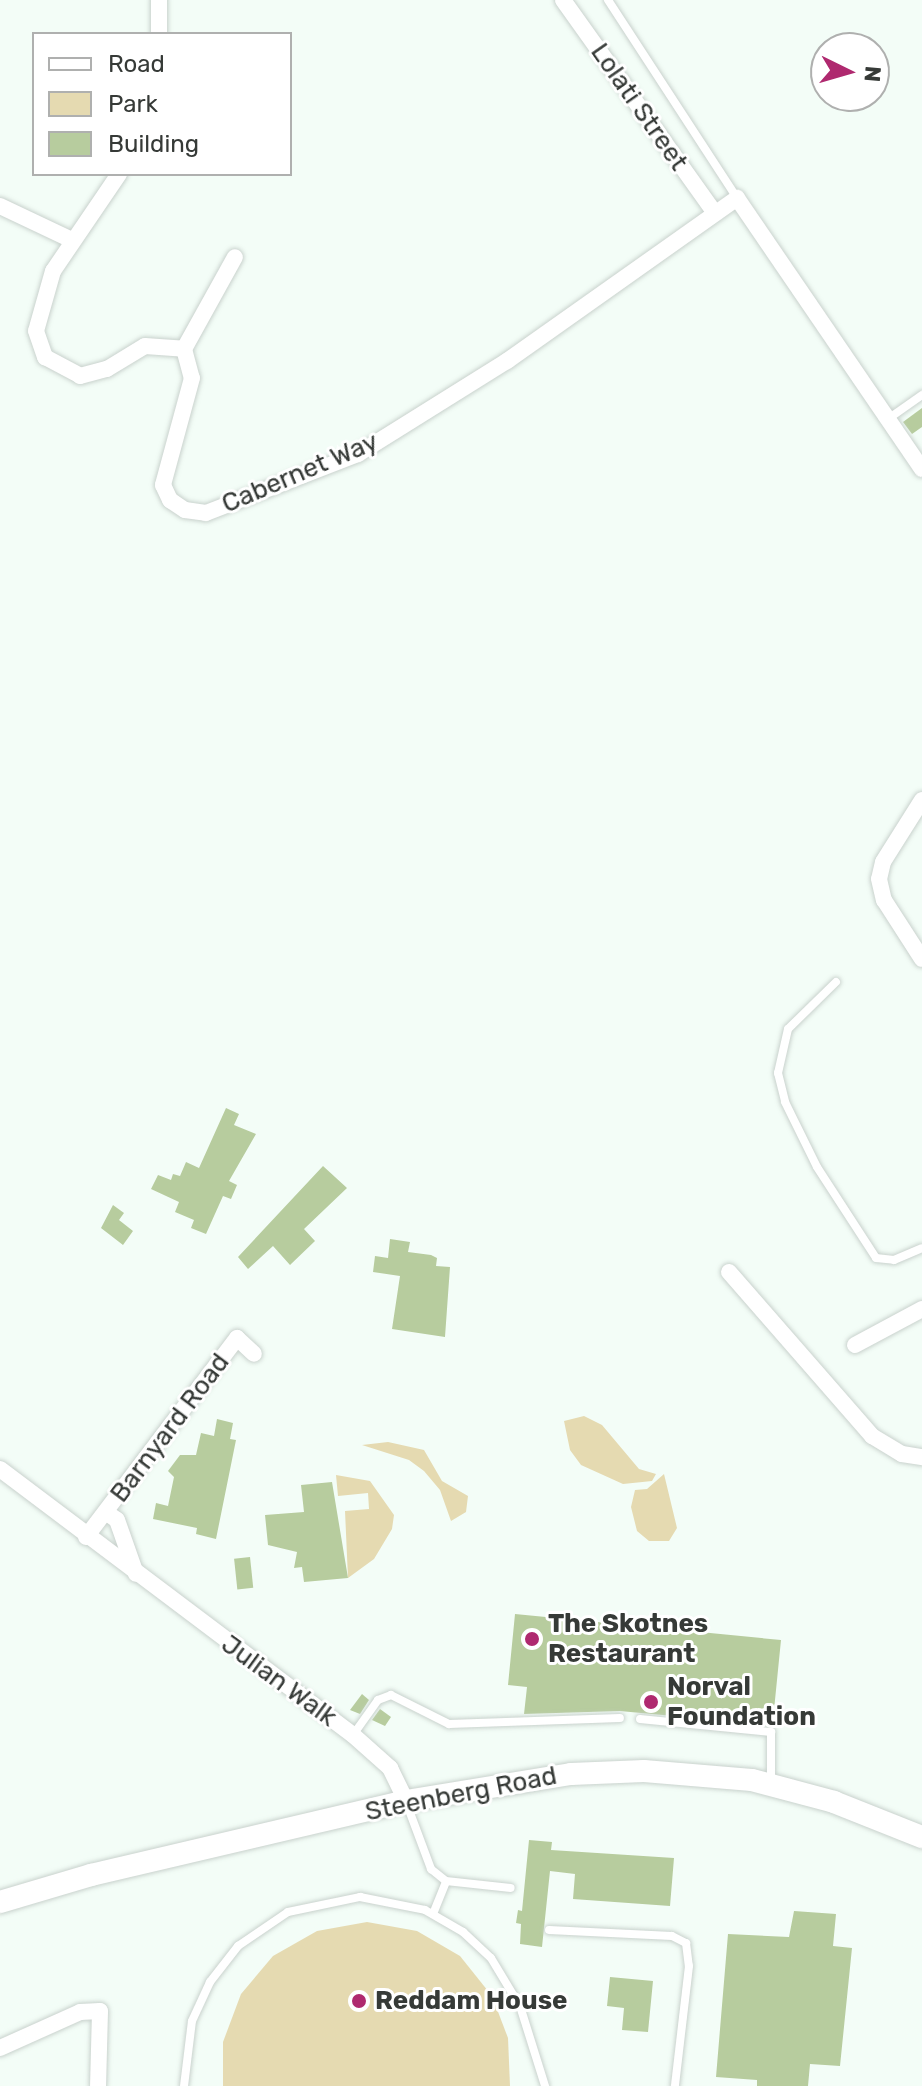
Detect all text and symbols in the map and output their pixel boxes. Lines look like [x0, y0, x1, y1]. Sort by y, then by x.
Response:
legend [32, 32, 292, 176]
north arrow [810, 32, 890, 112]
street label: Lolati Street [584, 38, 694, 176]
text: Road [108, 50, 165, 78]
text: N [858, 65, 887, 83]
text: Park [108, 90, 158, 118]
text: Building [108, 130, 199, 158]
street label: Cabernet Way [217, 426, 383, 520]
street label: Barnyard Road [104, 1347, 236, 1509]
place label: The Skotnes Restaurant [548, 1608, 708, 1670]
street label: Julian Walk [215, 1629, 343, 1733]
marker: The Skotnes Restaurant [523, 1630, 541, 1648]
place label: Norval Foundation [667, 1671, 816, 1732]
marker: Norval Foundation [642, 1693, 660, 1711]
street label: Steenberg Road [363, 1760, 559, 1828]
place label: Reddam House [375, 1985, 567, 2017]
marker: Reddam House [350, 1992, 368, 2010]

